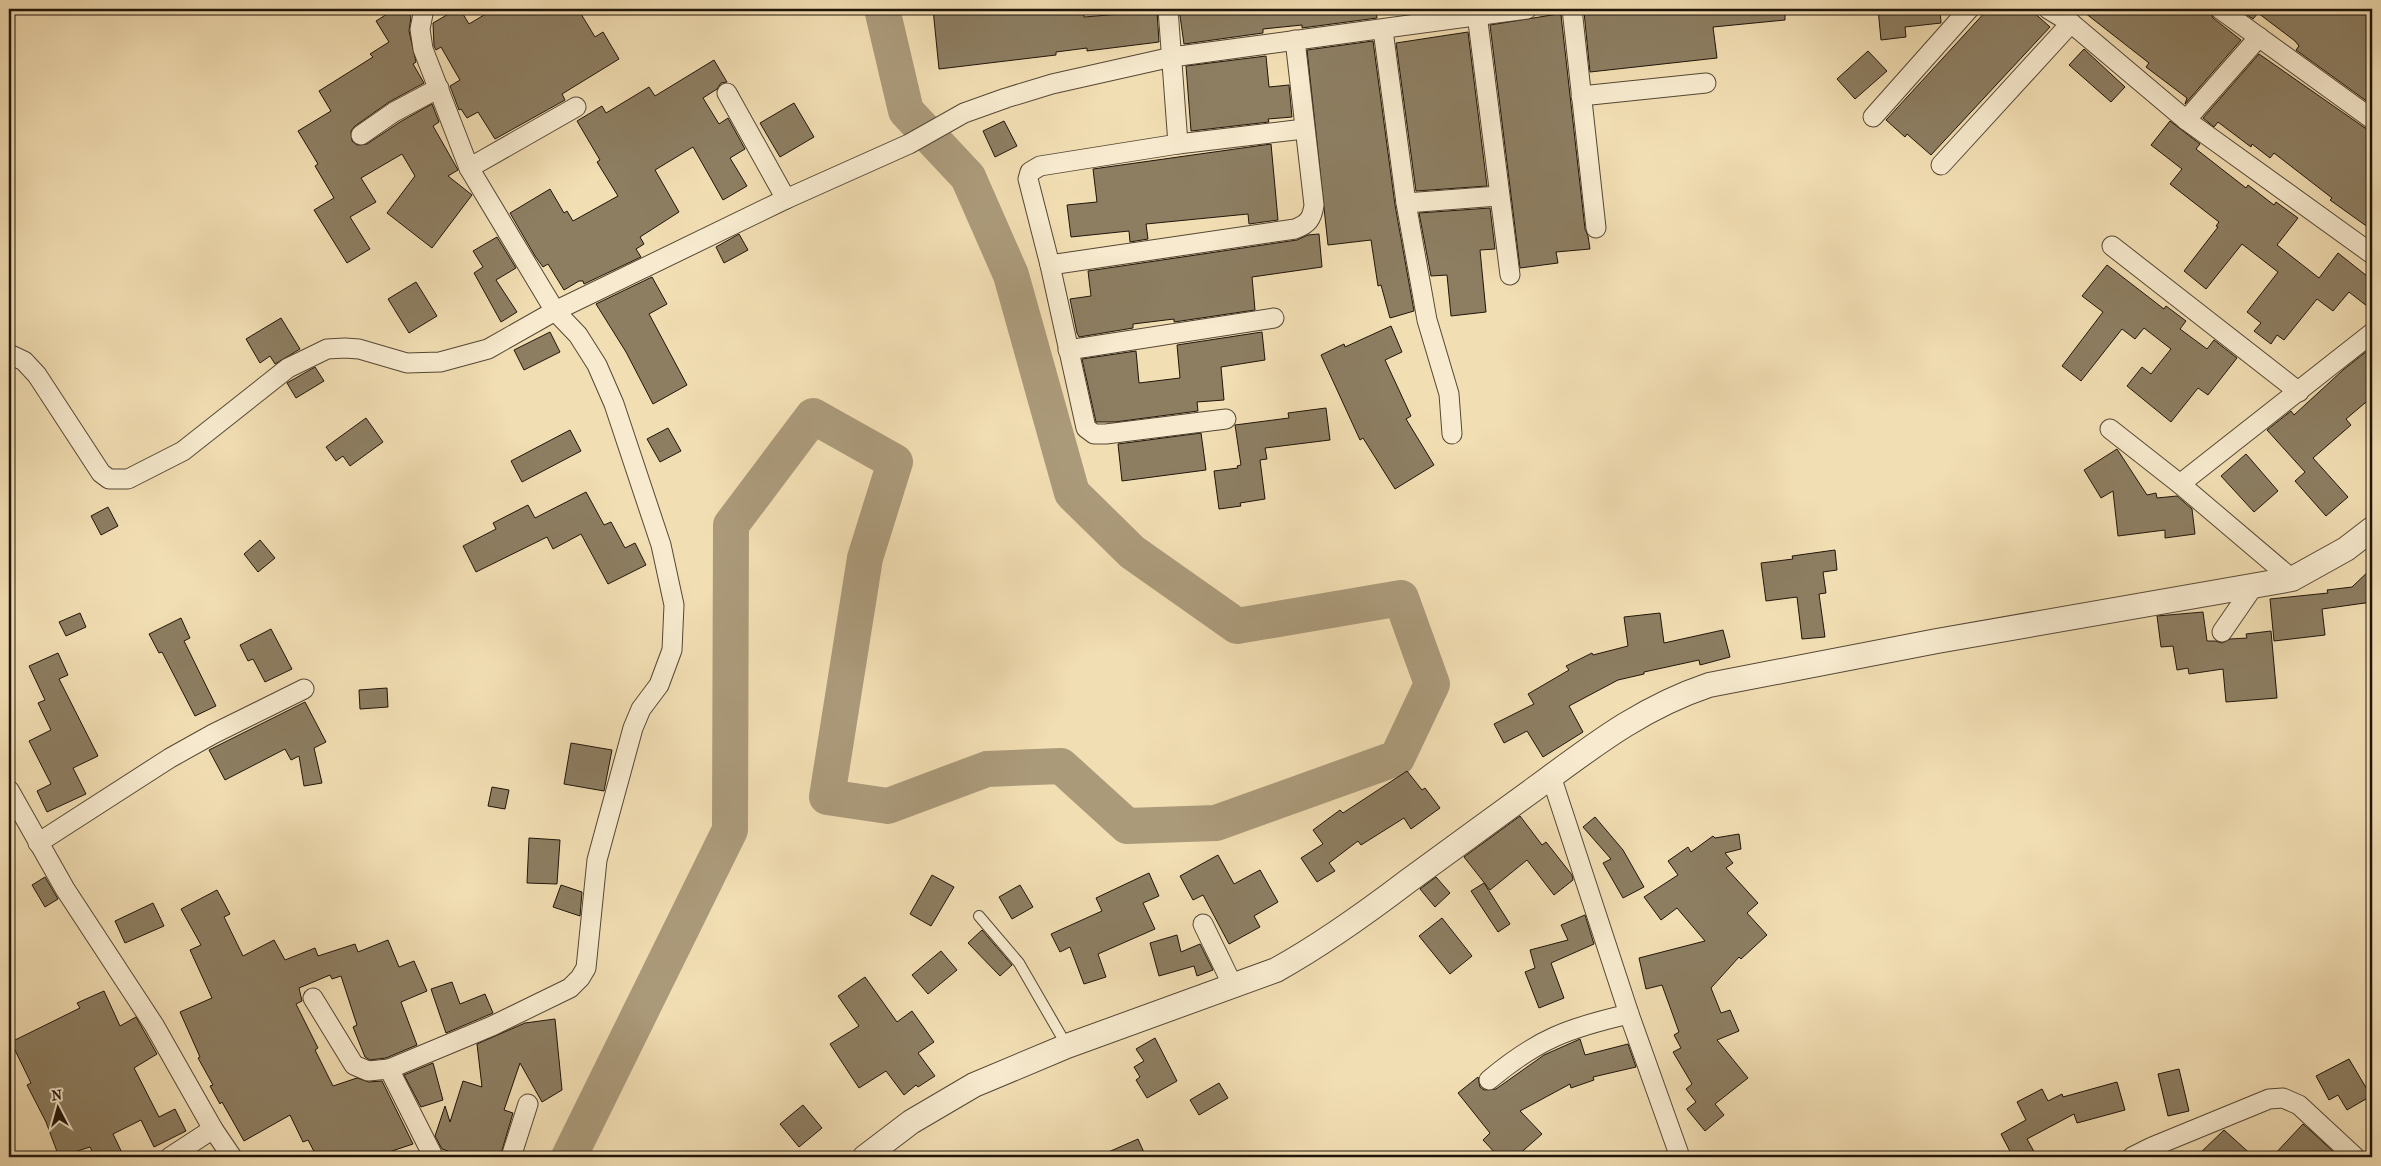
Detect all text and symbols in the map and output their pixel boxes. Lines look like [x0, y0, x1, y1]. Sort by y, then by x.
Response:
north arrow [32, 1084, 82, 1134]
text: N [51, 1087, 63, 1105]

